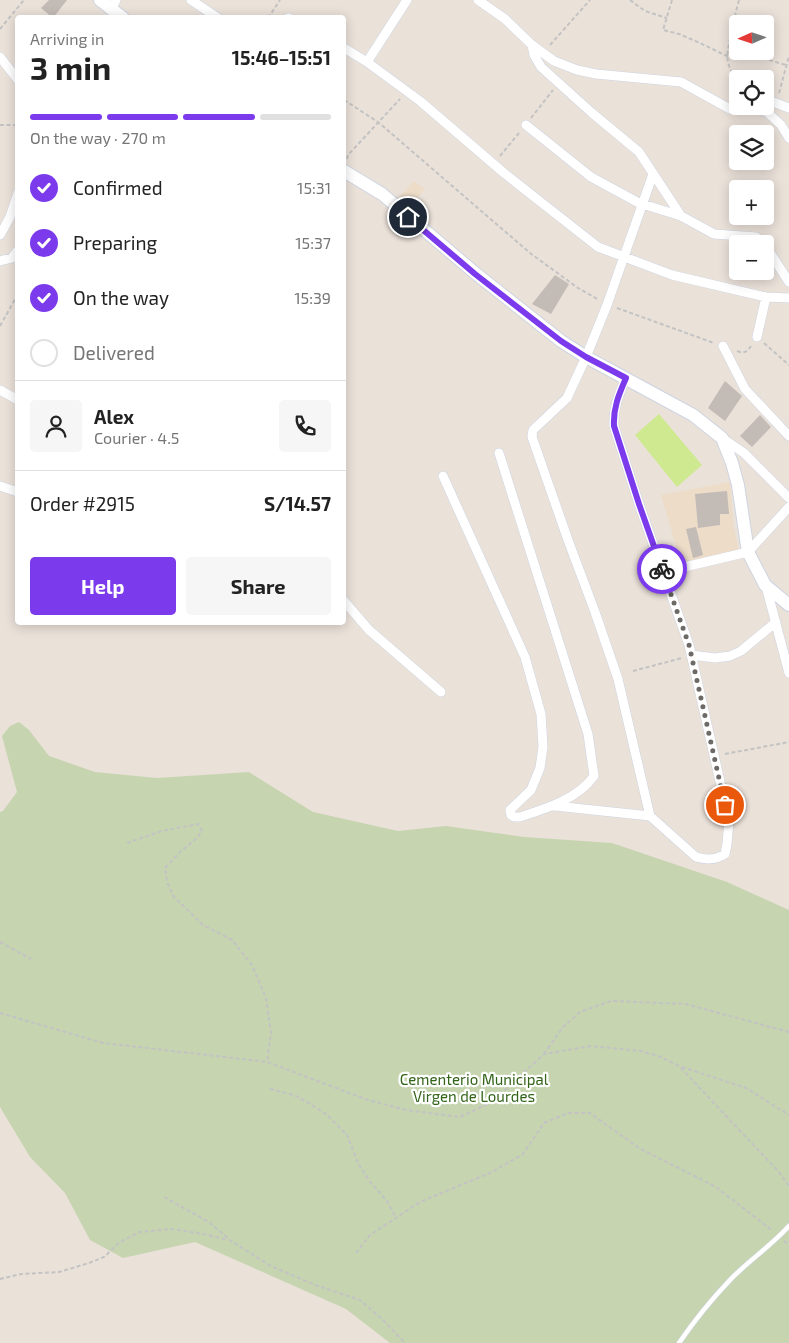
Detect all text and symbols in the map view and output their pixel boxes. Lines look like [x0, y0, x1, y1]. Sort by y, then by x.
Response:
north arrow [729, 15, 774, 60]
map controls [729, 15, 774, 280]
text: Arriving in [30, 29, 104, 48]
text: 15:46–15:51 [232, 46, 331, 69]
text: 3 min [30, 48, 111, 86]
button: locate [729, 70, 774, 115]
button: layers [729, 125, 774, 170]
text: On the way · 270 m [30, 128, 166, 147]
icon: check [30, 174, 58, 202]
text: Confirmed [73, 176, 163, 199]
text: 15:31 [297, 178, 331, 197]
button: + [729, 180, 774, 225]
pin [387, 196, 429, 238]
icon: home [394, 203, 422, 231]
icon: check [30, 229, 58, 257]
text: Preparing [73, 231, 157, 254]
text: 15:37 [295, 233, 331, 252]
button: − [729, 235, 774, 280]
icon: check [30, 284, 58, 312]
text: On the way [73, 286, 169, 309]
text: 15:39 [294, 288, 331, 307]
text: Delivered [73, 341, 155, 364]
button: person [30, 400, 82, 452]
button: phone [279, 400, 331, 452]
text: Alex [94, 405, 134, 428]
text: Courier · 4.5 [94, 428, 179, 447]
text: Order #2915 [30, 492, 135, 515]
text: S/14.57 [264, 492, 331, 515]
courier [637, 544, 687, 594]
icon: bike [648, 555, 676, 583]
button: Help [30, 557, 176, 615]
button: Share [186, 557, 331, 615]
pin [704, 784, 746, 826]
icon: bag [711, 791, 739, 819]
park label: Cementerio Municipal Virgen de Lourdes [400, 1070, 549, 1105]

